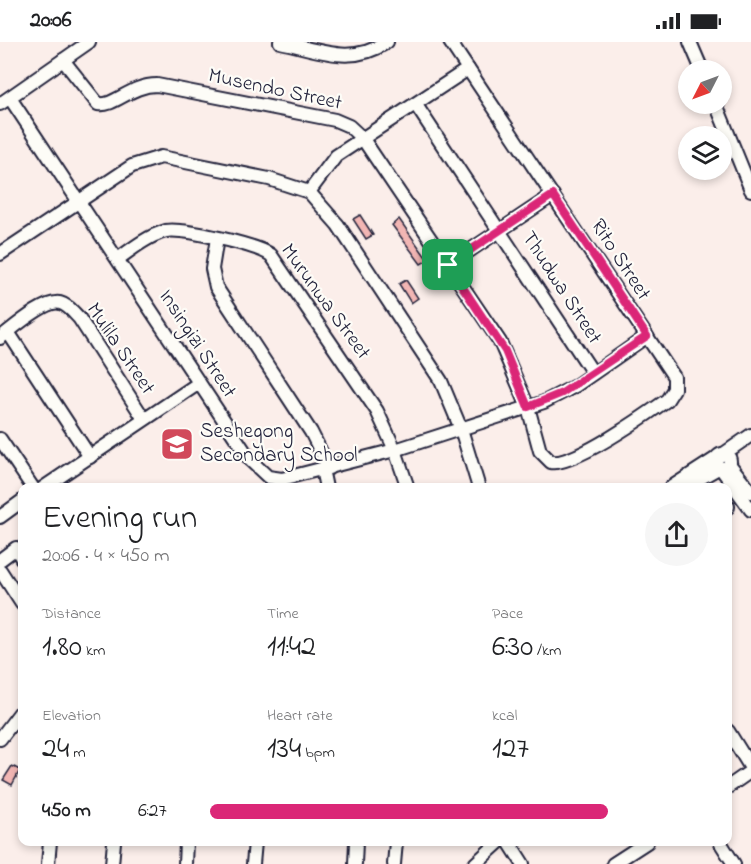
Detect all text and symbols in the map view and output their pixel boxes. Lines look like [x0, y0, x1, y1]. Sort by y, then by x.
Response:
text: 20:06 [30, 5, 72, 37]
north arrow [678, 60, 732, 114]
map controls [678, 60, 732, 180]
street label: Musendo Street [205, 61, 345, 119]
button: layers [678, 126, 732, 180]
street label: Rito Street [582, 213, 658, 307]
street label: Thudwa Street [513, 226, 609, 350]
street label: Murunwa Street [273, 238, 377, 366]
pin [422, 239, 473, 290]
icon: arrive [431, 248, 464, 281]
street label: Insingizi Street [149, 284, 243, 405]
street label: Mulila Street [78, 297, 162, 401]
place label: Seshegong Secondary School [200, 417, 358, 473]
school or university icon: Seshegong Secondary School [159, 426, 195, 462]
text: Evening run [42, 495, 197, 543]
button: share [645, 503, 708, 566]
text: 20:06 · 4 × 450 m [42, 542, 170, 571]
text: Distance [42, 602, 101, 626]
text: Time [267, 602, 299, 626]
text: Pace [492, 602, 523, 626]
text: 1.80 [42, 626, 82, 670]
text: 11:42 [267, 626, 316, 670]
text: 6:30 [492, 626, 533, 670]
text: km [82, 639, 105, 663]
text: /km [533, 639, 562, 663]
text: Elevation [42, 704, 101, 728]
text: Heart rate [267, 704, 333, 728]
text: kcal [492, 704, 517, 728]
text: 24 [42, 728, 69, 772]
text: 134 [267, 728, 301, 772]
text: 127 [492, 728, 529, 772]
text: m [69, 741, 86, 765]
text: bpm [301, 741, 335, 765]
text: 450 m [42, 797, 91, 826]
text: 6:27 [138, 797, 167, 826]

